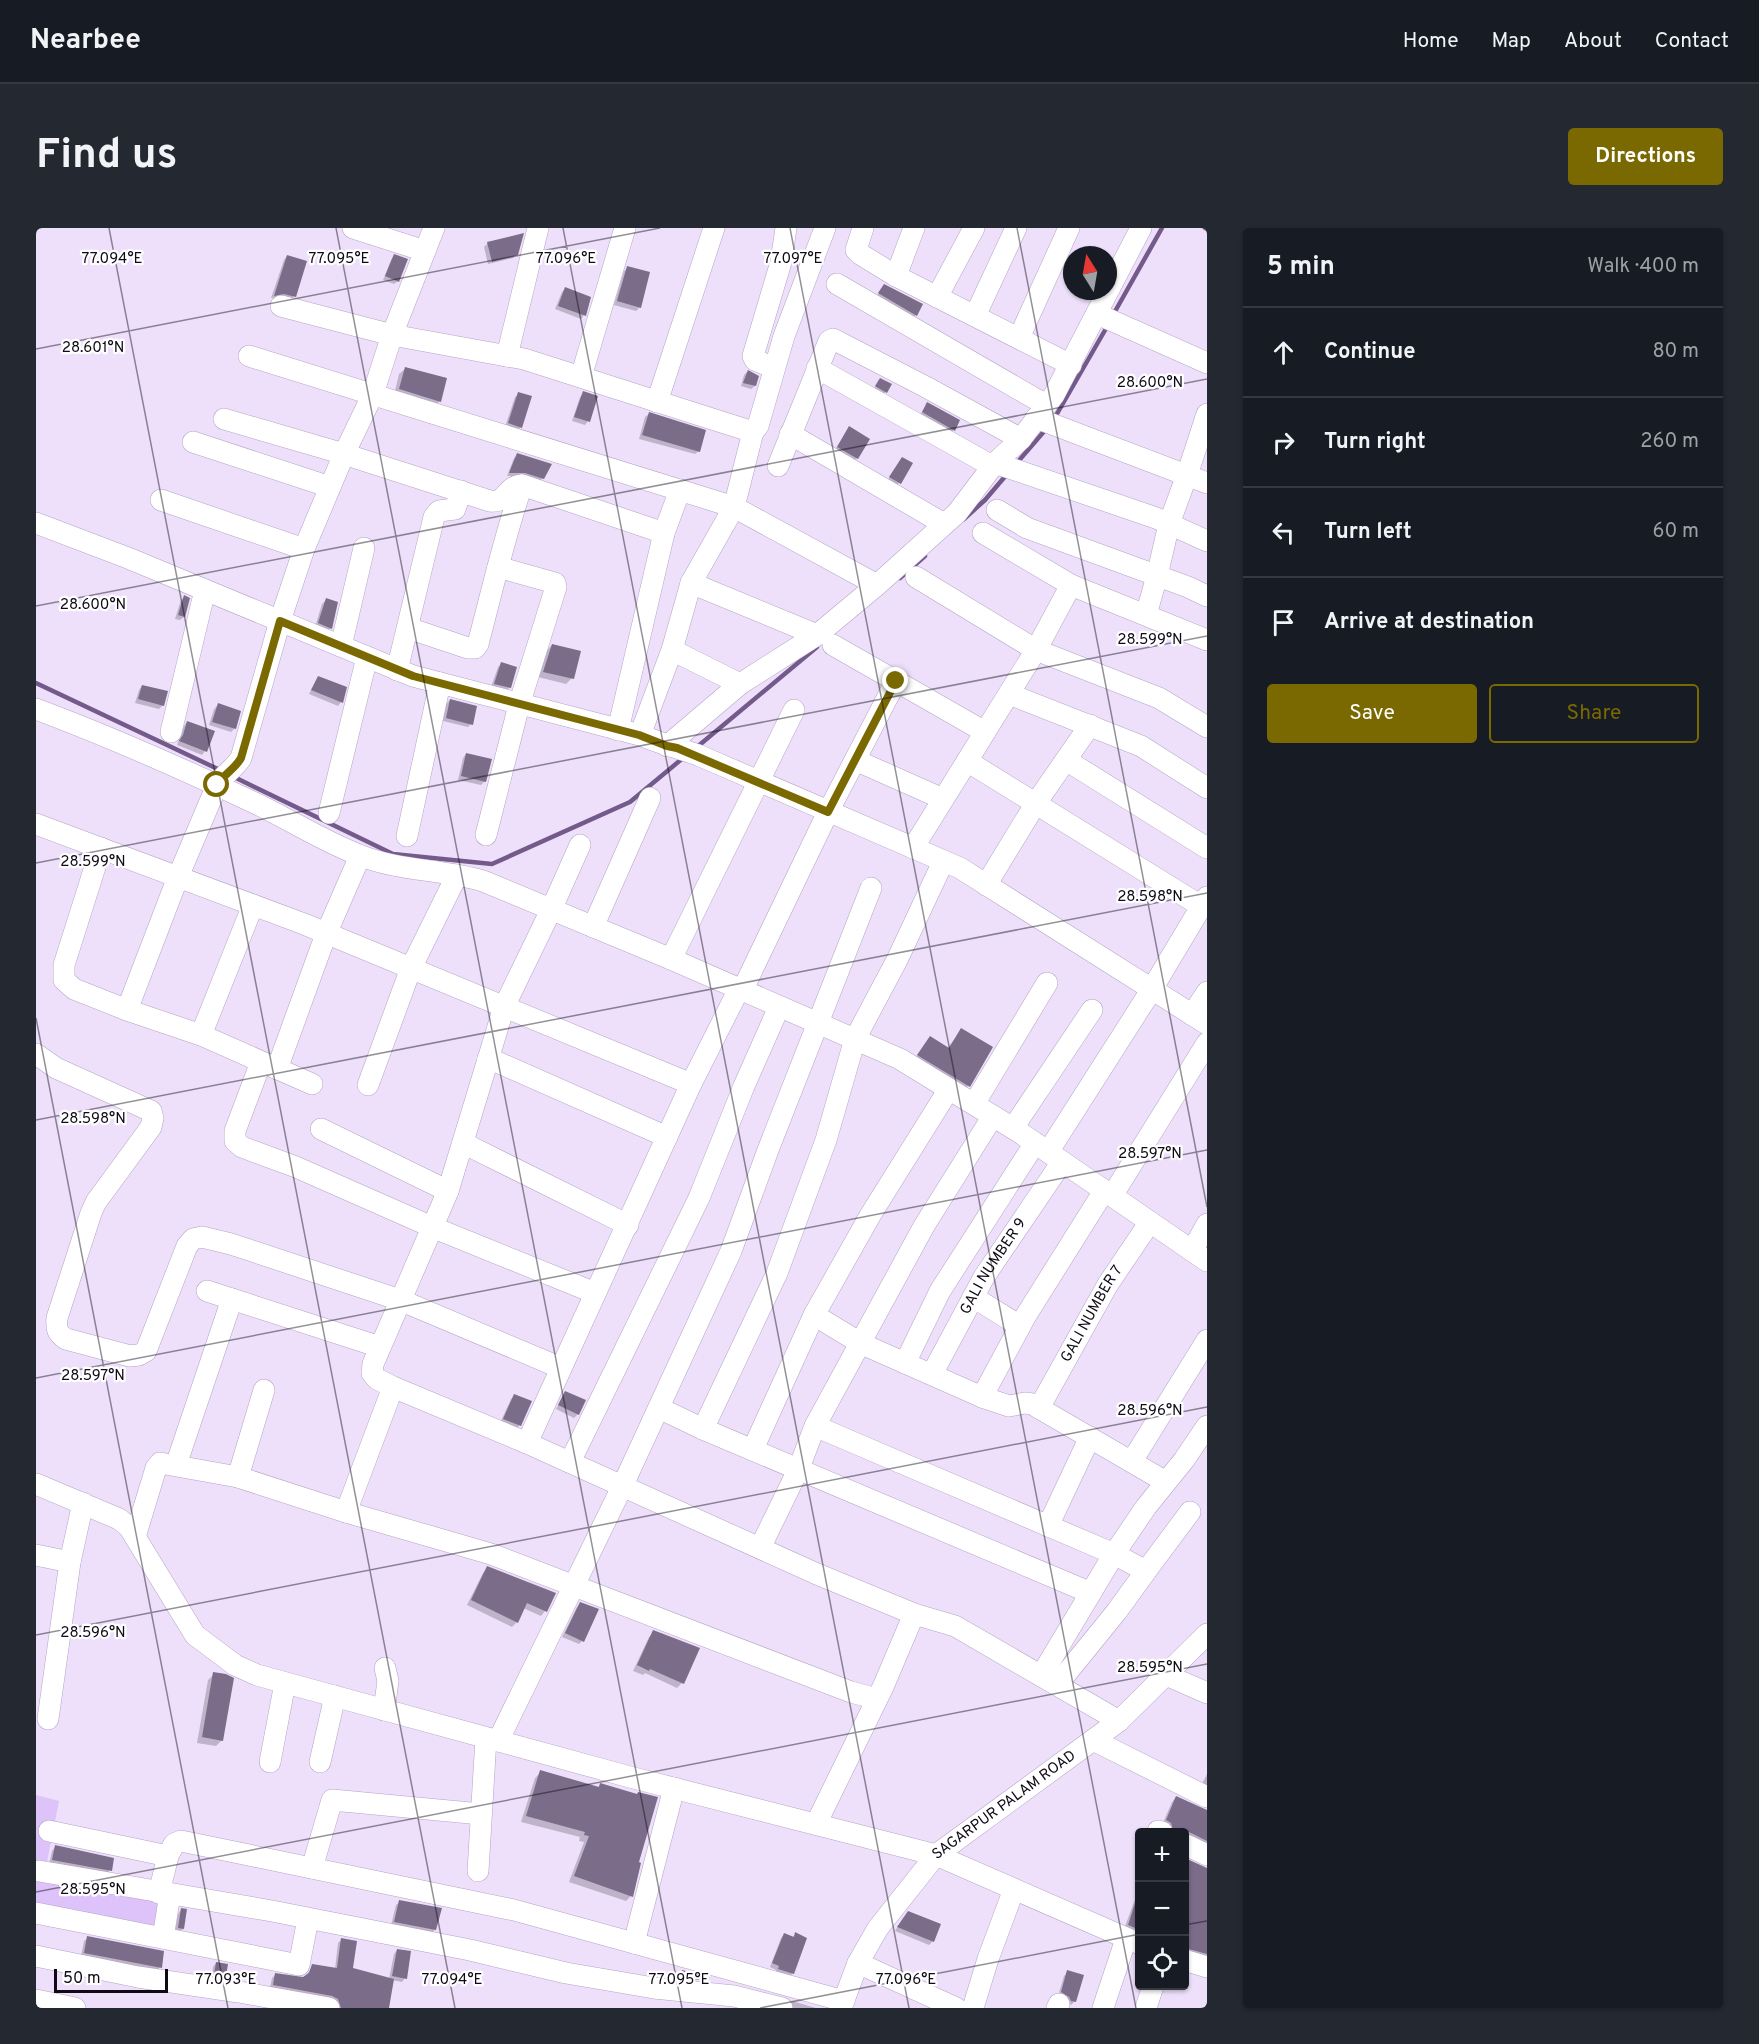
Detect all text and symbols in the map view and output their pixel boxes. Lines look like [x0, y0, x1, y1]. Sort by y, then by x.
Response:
text: Nearbee [30, 23, 141, 59]
text: Home [1403, 28, 1459, 55]
text: Map [1492, 28, 1531, 55]
text: About [1564, 28, 1622, 55]
text: Contact [1655, 28, 1729, 55]
button: Directions [1568, 128, 1723, 185]
text: Find us [36, 130, 177, 183]
north arrow [1063, 246, 1117, 300]
text: 77.094°E [81, 250, 143, 269]
text: 77.095°E [308, 250, 370, 269]
text: 77.096°E [536, 250, 596, 269]
text: 77.097°E [763, 250, 823, 269]
text: 5 min [1267, 251, 1335, 284]
text: Walk · 400 m [1587, 254, 1699, 280]
icon: ahead [1267, 336, 1300, 369]
text: 28.601°N [62, 339, 124, 358]
text: Continue [1324, 339, 1415, 366]
text: 80 m [1653, 339, 1699, 365]
text: 28.600°N [1117, 374, 1183, 393]
icon: right [1267, 426, 1300, 459]
text: Turn right [1324, 429, 1426, 456]
text: 260 m [1640, 429, 1699, 455]
icon: left [1267, 516, 1300, 549]
text: Turn left [1324, 519, 1412, 546]
text: 60 m [1653, 519, 1699, 545]
text: 28.600°N [60, 596, 126, 615]
icon: arrive [1267, 606, 1300, 639]
text: Arrive at destination [1324, 609, 1534, 636]
text: 28.599°N [1117, 631, 1183, 650]
route end [882, 667, 908, 693]
button: Save [1267, 684, 1477, 743]
button: Share [1489, 684, 1699, 743]
route start [203, 771, 229, 797]
text: 28.599°N [60, 853, 126, 872]
text: 28.598°N [1117, 888, 1183, 907]
text: 28.598°N [60, 1110, 126, 1129]
text: 28.597°N [1118, 1145, 1182, 1164]
street label: GALI NUMBER 9 [956, 1215, 1031, 1318]
street label: GALI NUMBER 7 [1057, 1262, 1127, 1366]
text: 28.597°N [61, 1367, 125, 1386]
text: 28.596°N [1117, 1402, 1183, 1421]
text: 28.596°N [60, 1624, 126, 1643]
text: 28.595°N [1117, 1659, 1183, 1678]
street label: SAGARPUR PALAM ROAD [928, 1746, 1080, 1864]
map controls [1135, 1828, 1189, 1990]
button: + [1135, 1828, 1189, 1882]
text: 28.595°N [60, 1881, 126, 1900]
button: − [1135, 1882, 1189, 1936]
button: locate [1135, 1936, 1189, 1990]
scale bar [54, 1966, 168, 1994]
text: 50 m [63, 1969, 101, 1989]
text: 77.093°E [196, 1971, 256, 1990]
text: 77.094°E [421, 1971, 483, 1990]
text: 77.095°E [648, 1971, 710, 1990]
text: 77.096°E [876, 1971, 936, 1990]

